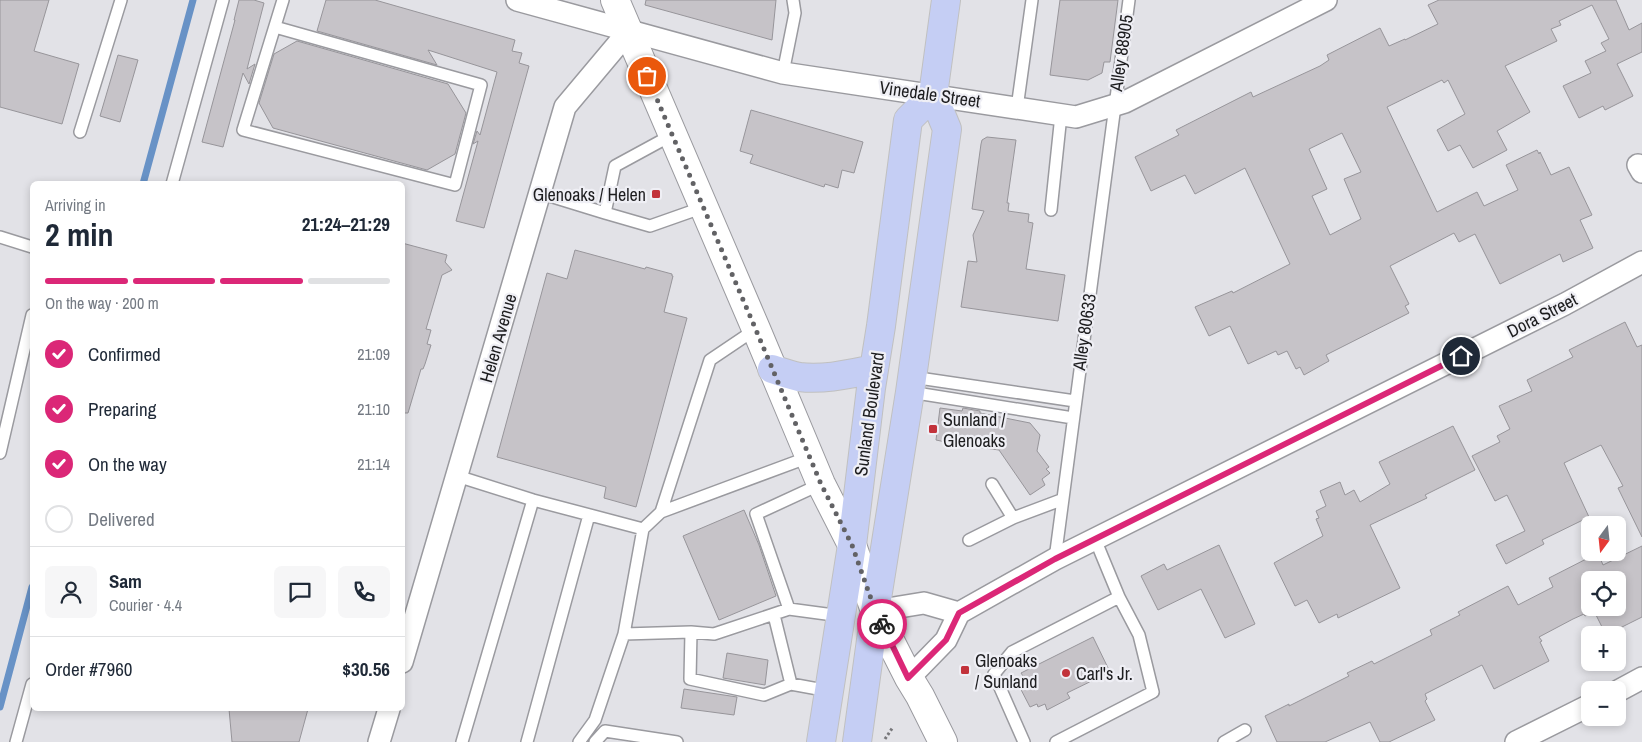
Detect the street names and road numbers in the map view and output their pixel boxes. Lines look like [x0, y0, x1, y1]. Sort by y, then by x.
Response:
street label: Alley 88905 [1103, 13, 1139, 94]
street label: Vinedale Street [878, 75, 982, 113]
street label: Dora Street [1503, 287, 1581, 343]
street label: Helen Avenue [473, 291, 523, 385]
street label: Alley 80633 [1066, 292, 1102, 373]
street label: Sunland Boulevard [848, 351, 890, 477]

